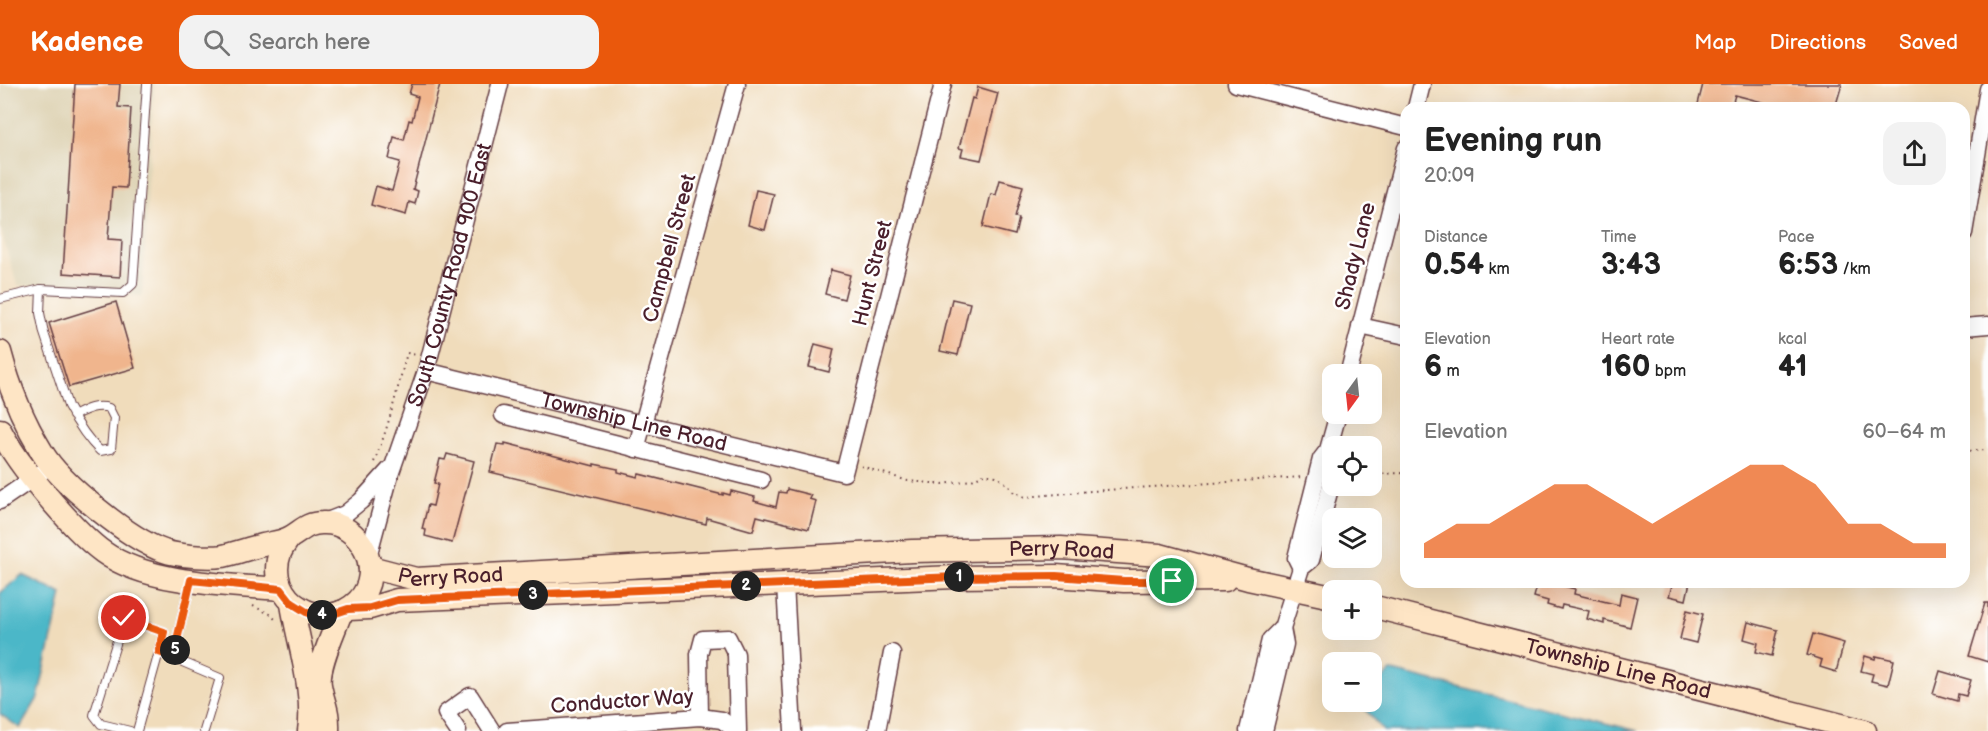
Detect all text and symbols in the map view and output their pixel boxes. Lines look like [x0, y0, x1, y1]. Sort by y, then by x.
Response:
search box [179, 15, 599, 69]
text: Kadence [30, 26, 143, 59]
icon: search [200, 26, 233, 59]
text: Search here [248, 29, 370, 56]
text: Map [1694, 30, 1737, 55]
text: Directions [1770, 30, 1866, 55]
text: Saved [1899, 30, 1958, 55]
text: Evening run [1424, 121, 1602, 161]
button: share [1883, 122, 1946, 185]
street label: South County Road 900 East [403, 140, 497, 410]
text: 20:09 [1424, 164, 1475, 188]
street label: Campbell Street [638, 171, 701, 325]
street label: Shady Lane [1330, 200, 1381, 312]
street label: Hunt Street [847, 217, 898, 329]
text: Distance [1424, 228, 1488, 247]
text: Time [1601, 228, 1636, 247]
text: Pace [1778, 228, 1814, 247]
text: 0.54 [1424, 247, 1484, 283]
text: 3:43 [1601, 247, 1661, 283]
text: 6:53 [1778, 247, 1838, 283]
text: km [1484, 260, 1510, 279]
text: /km [1838, 260, 1871, 279]
text: Elevation [1424, 330, 1491, 349]
text: Heart rate [1601, 330, 1675, 349]
text: kcal [1778, 330, 1807, 349]
text: 6 [1424, 349, 1442, 385]
text: 160 [1601, 349, 1651, 385]
text: 41 [1778, 349, 1808, 385]
text: m [1442, 362, 1460, 381]
text: bpm [1651, 362, 1686, 381]
north arrow [1322, 364, 1382, 424]
map controls [1322, 364, 1382, 712]
street label: Township Line Road [538, 387, 729, 457]
text: Elevation [1424, 420, 1507, 444]
text: 60–64 m [1862, 420, 1946, 444]
button: locate [1322, 436, 1382, 496]
button: layers [1322, 508, 1382, 568]
street label: Perry Road [1009, 536, 1115, 565]
pin [1146, 555, 1197, 606]
street label: Perry Road [395, 562, 504, 592]
pin: 1 [944, 562, 974, 592]
icon: arrive [1155, 564, 1188, 597]
text: 1 [956, 567, 962, 586]
pin: 2 [731, 571, 761, 601]
text: 2 [741, 576, 751, 595]
pin: 3 [518, 580, 548, 610]
button: + [1322, 580, 1382, 640]
text: 3 [528, 585, 538, 604]
pin [98, 592, 149, 643]
pin: 4 [307, 600, 337, 630]
icon: check [107, 601, 140, 634]
text: 4 [317, 605, 327, 624]
street label: Township Line Road [1523, 634, 1714, 705]
pin: 5 [160, 635, 190, 665]
text: 5 [170, 640, 180, 659]
button: − [1322, 652, 1382, 712]
street label: Conductor Way [550, 684, 695, 719]

